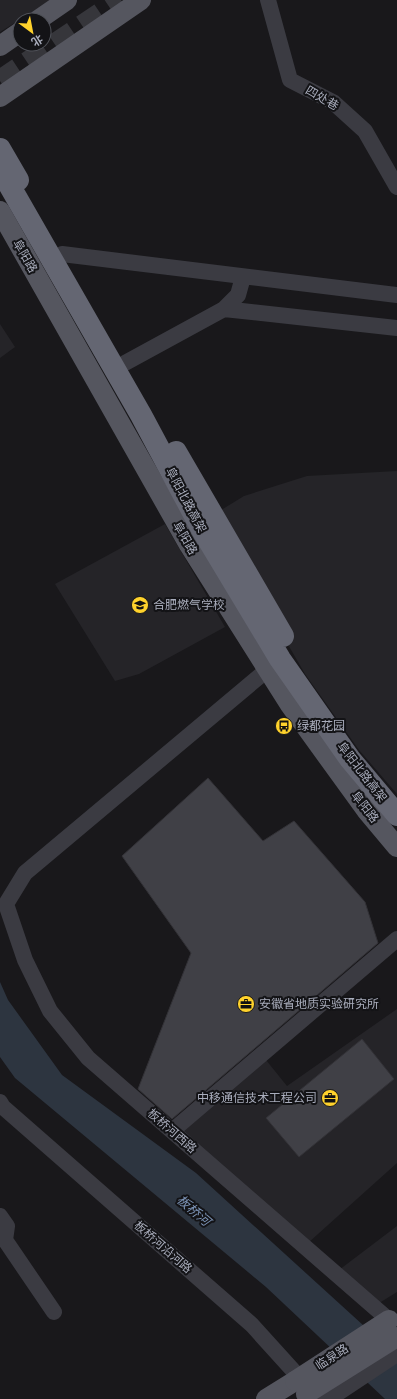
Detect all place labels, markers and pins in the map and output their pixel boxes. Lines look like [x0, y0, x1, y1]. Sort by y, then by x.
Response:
school or university icon: 合肥燃气学校 [130, 595, 150, 615]
place label: 合肥燃气学校 [153, 597, 225, 612]
bus stop icon: 绿都花园 [274, 716, 294, 736]
place label: 绿都花园 [297, 718, 345, 733]
office icon: 安徽省地质实验研究所 [236, 994, 256, 1014]
place label: 安徽省地质实验研究所 [259, 996, 379, 1011]
office icon: 中移通信技术工程公司 [320, 1088, 340, 1108]
place label: 中移通信技术工程公司 [197, 1090, 317, 1105]

